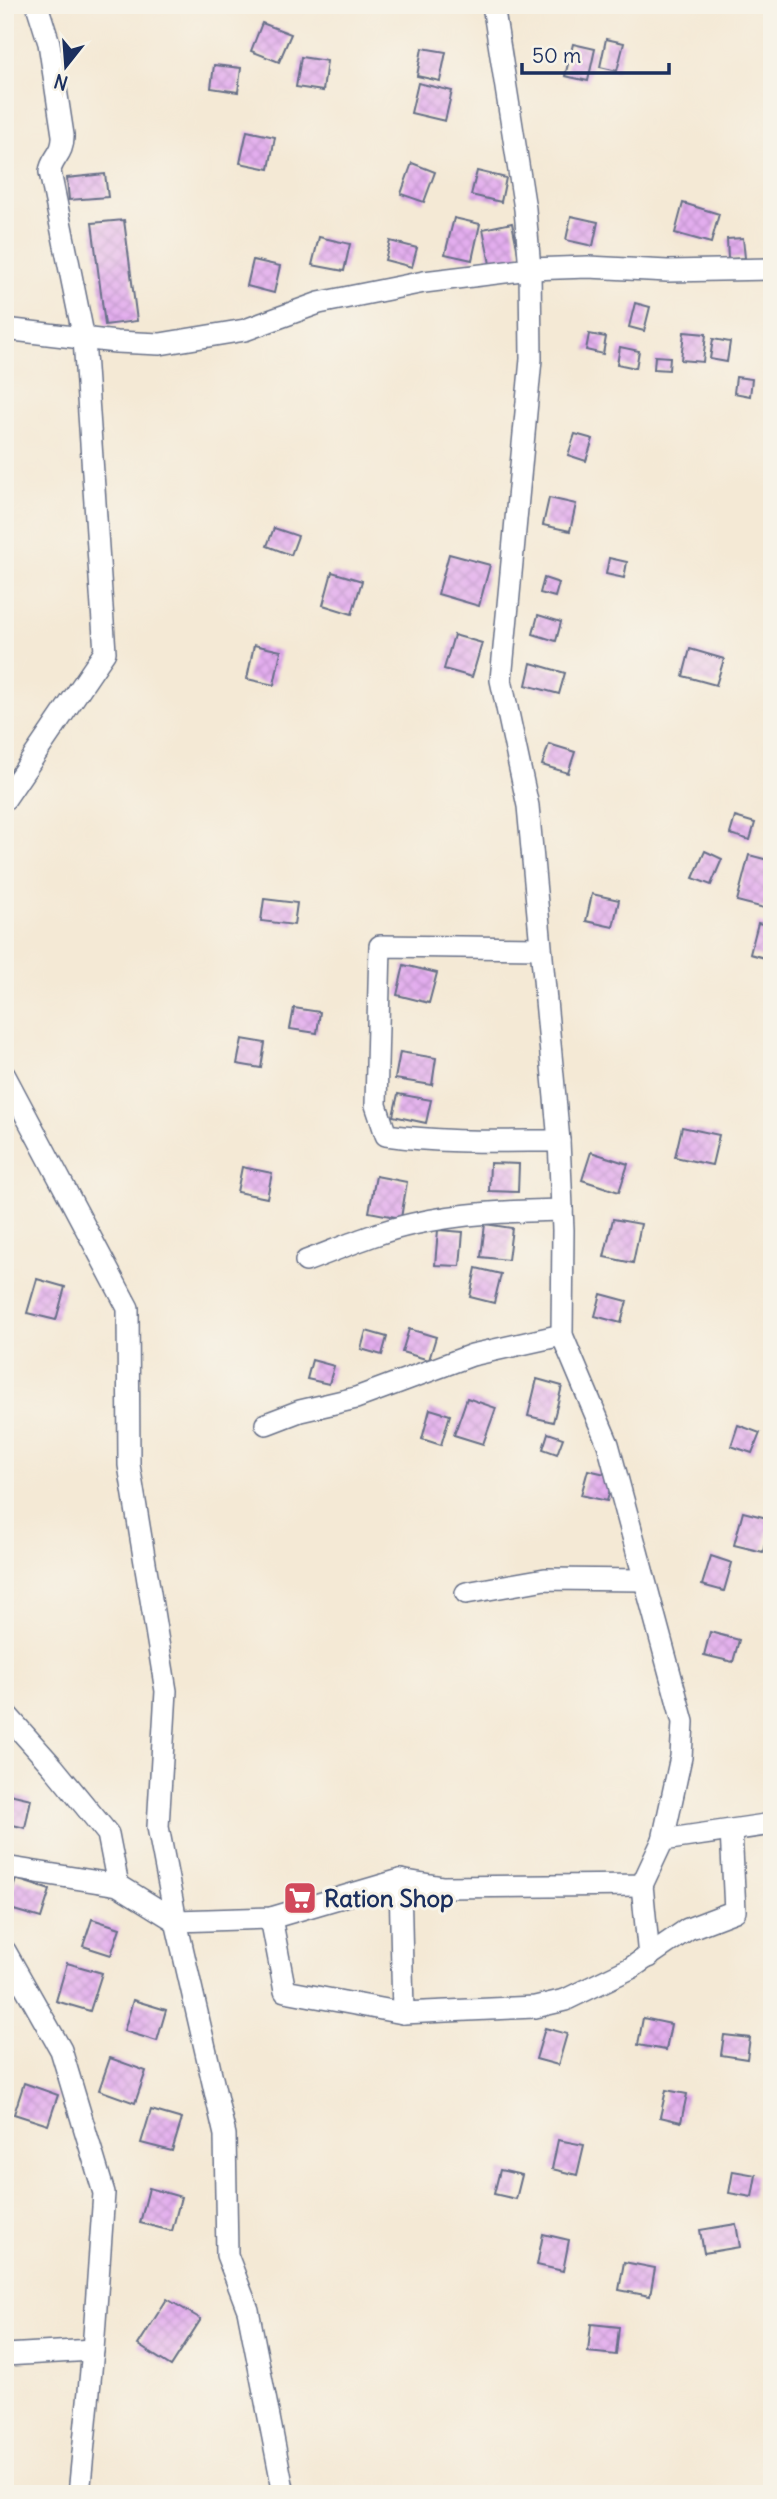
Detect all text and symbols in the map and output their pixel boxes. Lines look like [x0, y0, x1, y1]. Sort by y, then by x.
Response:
north arrow [32, 32, 102, 102]
scale bar [522, 32, 668, 76]
text: 50 m [532, 42, 581, 69]
text: N [51, 69, 71, 96]
supermarket icon: Ration Shop [281, 1879, 319, 1917]
place label: Ration Shop [324, 1883, 454, 1913]

